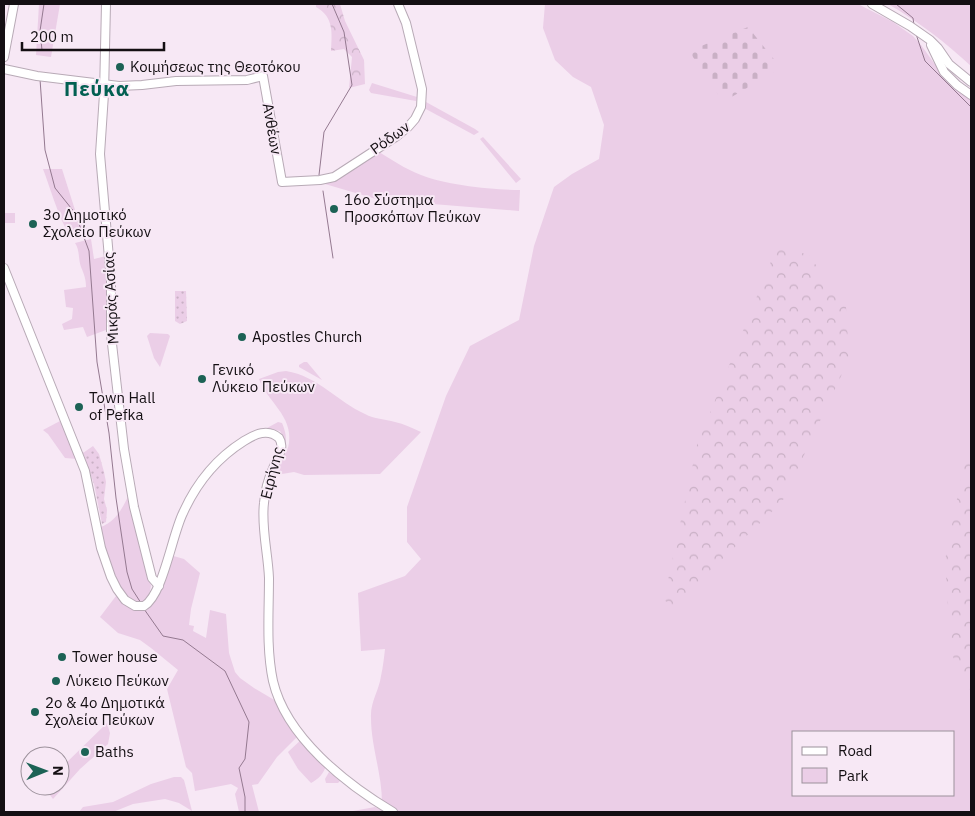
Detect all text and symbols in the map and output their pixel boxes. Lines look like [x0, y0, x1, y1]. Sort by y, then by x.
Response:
scale bar [22, 20, 165, 52]
text: 200 m [30, 27, 74, 46]
place label: Κοιμήσεως της Θεοτόκου [130, 57, 301, 76]
marker: Κοιμήσεως της Θεοτόκου [114, 61, 126, 73]
district label: Πεύκα [64, 75, 130, 102]
street label: Ανθέων [259, 102, 286, 156]
street label: Ρόδων [366, 117, 413, 158]
place label: 16ο Σύστημα Προσκόπων Πεύκων [344, 190, 481, 226]
marker: 16ο Σύστημα Προσκόπων Πεύκων [328, 203, 340, 215]
place label: 3ο Δημοτικό Σχολείο Πεύκων [43, 205, 152, 241]
marker: 3ο Δημοτικό Σχολείο Πεύκων [27, 218, 39, 230]
street label: Μικράς Ασίας [99, 251, 122, 345]
place label: Apostles Church [252, 327, 362, 346]
marker: Apostles Church [236, 331, 248, 343]
place label: Γενικό Λύκειο Πεύκων [212, 360, 315, 396]
marker: Γενικό Λύκειο Πεύκων [196, 373, 208, 385]
place label: Town Hall of Pefka [89, 388, 155, 424]
marker: Town Hall of Pefka [73, 401, 85, 413]
street label: Ειρήνης [256, 445, 287, 501]
place label: Tower house [72, 647, 158, 666]
marker: Tower house [56, 651, 68, 663]
place label: Λύκειο Πεύκων [66, 671, 169, 690]
marker: Λύκειο Πεύκων [50, 675, 62, 687]
place label: 2ο & 4ο Δημοτικά Σχολεία Πεύκων [45, 693, 165, 729]
marker: 2ο & 4ο Δημοτικά Σχολεία Πεύκων [29, 706, 41, 718]
legend [792, 731, 955, 796]
text: Road [838, 741, 873, 760]
place label: Baths [95, 742, 134, 761]
north arrow [20, 746, 70, 796]
marker: Baths [79, 746, 91, 758]
text: N [49, 766, 67, 776]
text: Park [838, 766, 868, 785]

